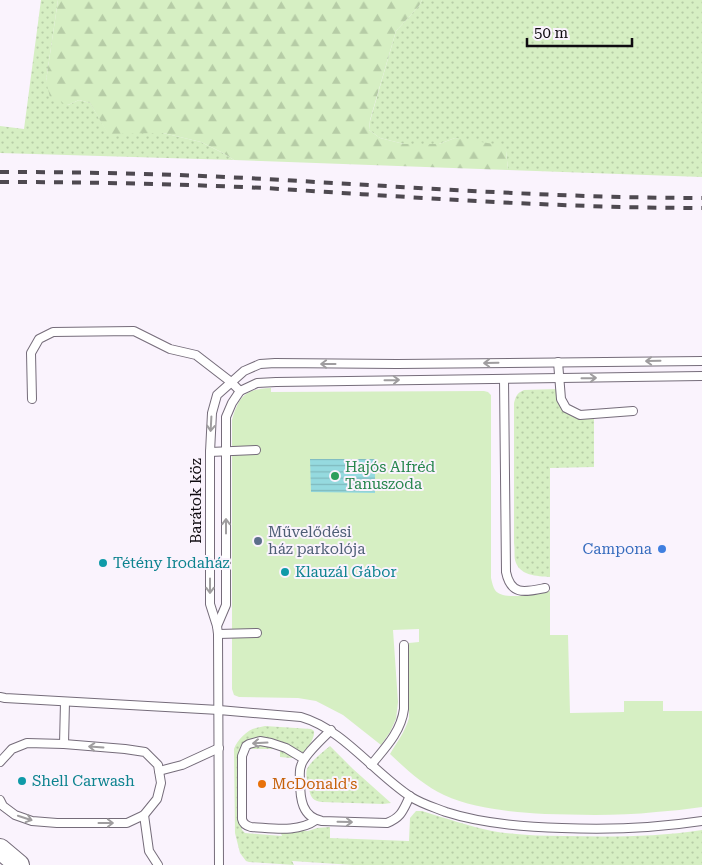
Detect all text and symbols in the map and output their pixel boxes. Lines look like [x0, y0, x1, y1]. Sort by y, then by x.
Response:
scale bar [527, 15, 632, 47]
text: 50 m [534, 24, 569, 42]
one-way arrow [646, 356, 662, 366]
one-way arrow [483, 358, 500, 368]
one-way arrow [321, 359, 337, 369]
one-way arrow [580, 373, 597, 383]
one-way arrow [383, 375, 399, 385]
one-way arrow [206, 416, 216, 432]
street label: Barátok köz [187, 458, 205, 544]
place label: Hajós Alfréd Tanuszoda [345, 458, 436, 493]
marker: Hajós Alfréd Tanuszoda [329, 470, 341, 482]
one-way arrow [221, 518, 231, 534]
place label: Művelődési ház parkolója [268, 523, 365, 558]
marker: Művelődési ház parkolója [252, 535, 264, 547]
place label: Campona [583, 540, 652, 558]
marker: Campona [656, 543, 668, 555]
place label: Tétény Irodaház [113, 554, 230, 572]
marker: Tétény Irodaház [97, 557, 109, 569]
place label: Klauzál Gábor [295, 563, 397, 581]
marker: Klauzál Gábor [279, 566, 291, 578]
one-way arrow [205, 578, 215, 594]
one-way arrow [252, 738, 268, 747]
one-way arrow [88, 742, 104, 751]
place label: Shell Carwash [32, 772, 135, 790]
marker: Shell Carwash [16, 775, 28, 787]
place label: McDonald's [272, 775, 358, 793]
marker: McDonald's [256, 778, 268, 790]
one-way arrow [17, 814, 33, 823]
one-way arrow [336, 817, 353, 827]
one-way arrow [98, 818, 114, 828]

